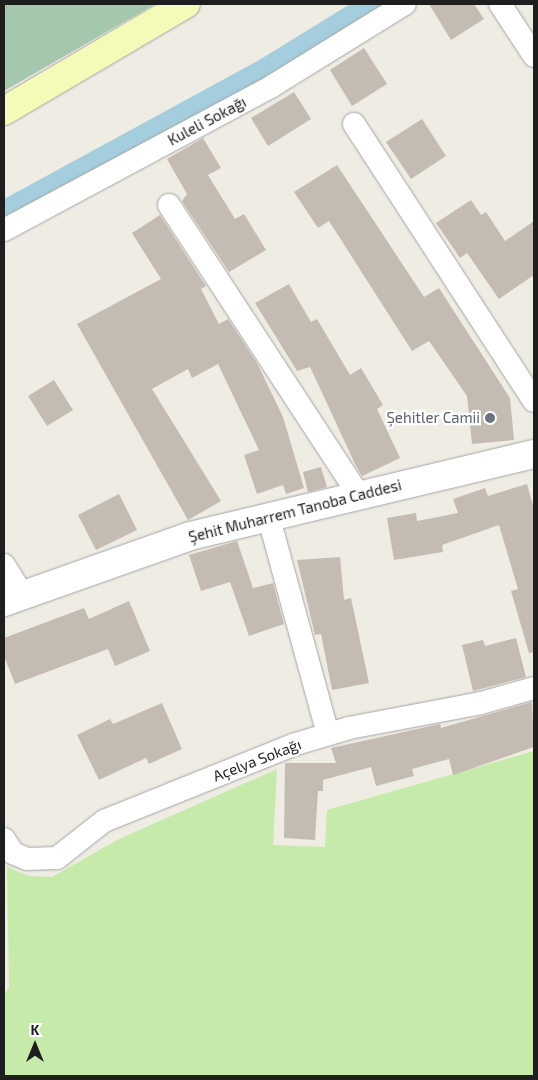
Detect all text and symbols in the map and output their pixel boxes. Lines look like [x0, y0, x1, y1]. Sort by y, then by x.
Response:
street label: Kuleli Sokağı [165, 93, 249, 149]
place label: Şehitler Camii [386, 409, 480, 427]
marker: Şehitler Camii [484, 412, 496, 424]
street label: Şehit Muharrem Tanoba Caddesi [186, 476, 404, 546]
street label: Açelya Sokağı [210, 735, 304, 785]
north arrow [10, 1020, 60, 1070]
text: K [31, 1021, 39, 1038]

